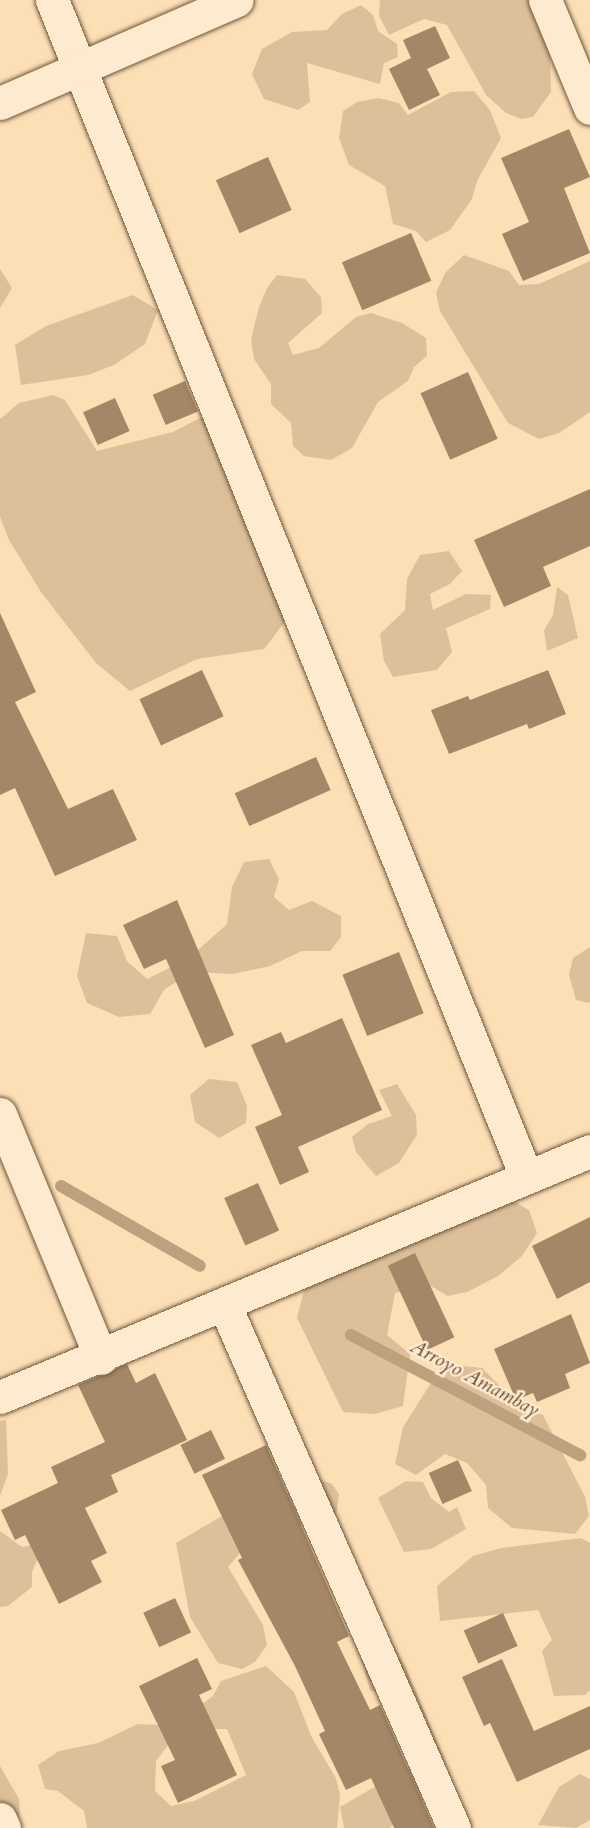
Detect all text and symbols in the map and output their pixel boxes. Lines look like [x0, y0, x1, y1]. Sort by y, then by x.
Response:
water label: Arroyo Amambay [406, 1334, 544, 1422]

